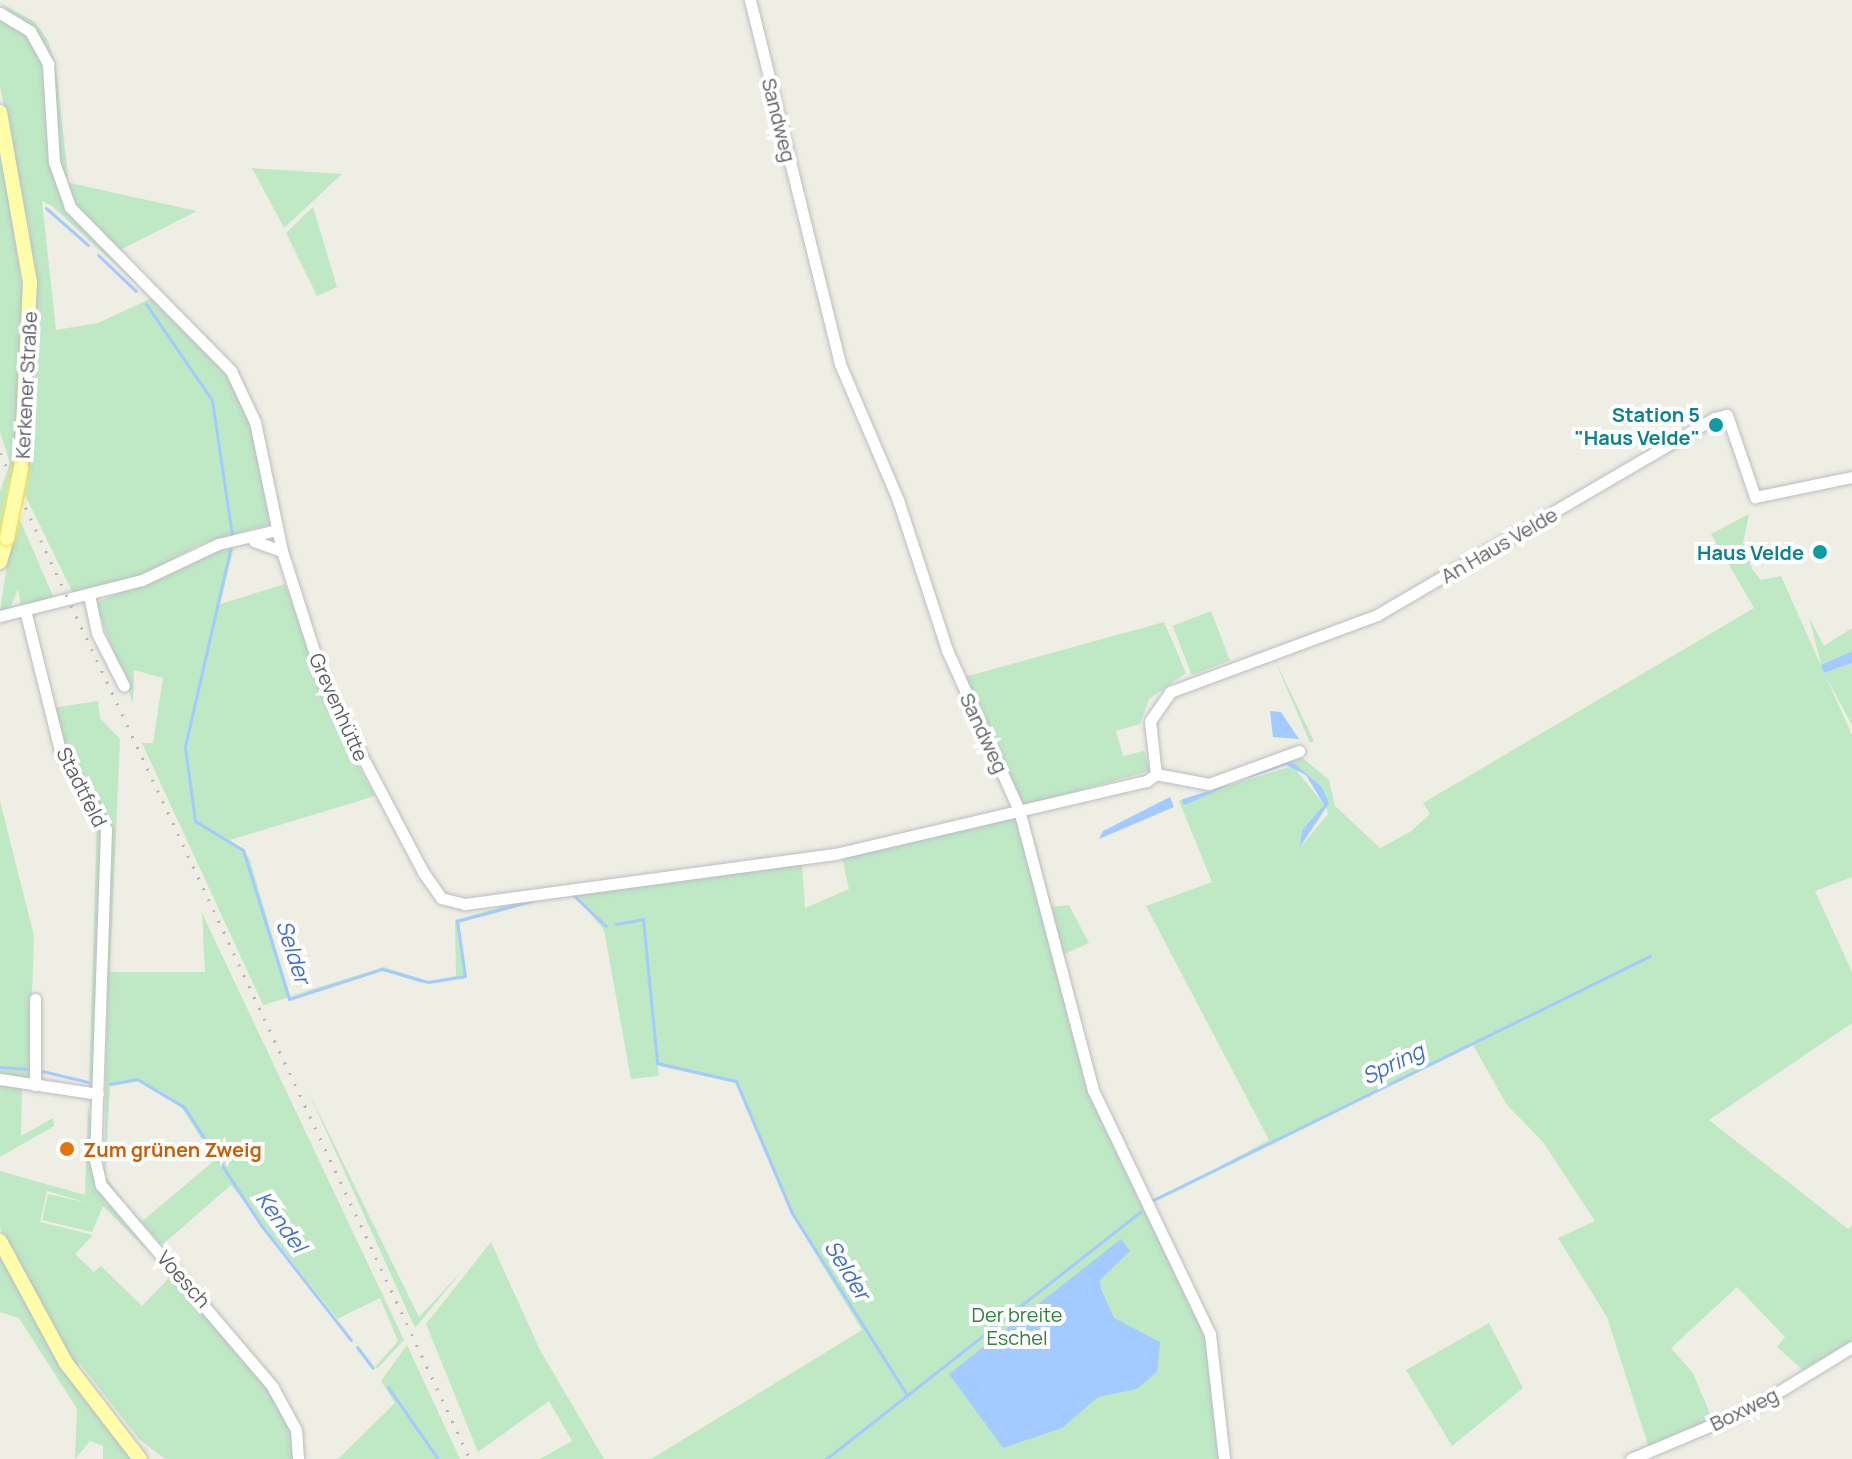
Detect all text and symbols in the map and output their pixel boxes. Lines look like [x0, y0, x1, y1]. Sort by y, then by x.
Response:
street label: Sandweg [757, 76, 801, 164]
street label: Kerkener Straße [10, 311, 42, 459]
place label: Station 5 "Haus Velde" [1574, 402, 1700, 449]
marker: Station 5 "Haus Velde" [1707, 416, 1725, 434]
street label: An Haus Velde [1436, 502, 1562, 588]
place label: Haus Velde [1697, 540, 1804, 564]
marker: Haus Velde [1811, 543, 1829, 561]
street label: Grevenhütte [305, 649, 373, 765]
street label: Sandweg [955, 689, 1013, 777]
street label: Stadtfeld [52, 743, 112, 831]
water label: Selder [270, 917, 316, 987]
water label: Spring [1358, 1038, 1428, 1090]
place label: Zum grünen Zweig [83, 1137, 262, 1161]
marker: Zum grünen Zweig [58, 1140, 76, 1158]
water label: Kendel [250, 1186, 312, 1258]
water label: Selder [818, 1235, 876, 1305]
street label: Voesch [152, 1246, 216, 1312]
park label: Der breite Eschel [972, 1303, 1062, 1350]
street label: Boxweg [1706, 1382, 1782, 1436]

